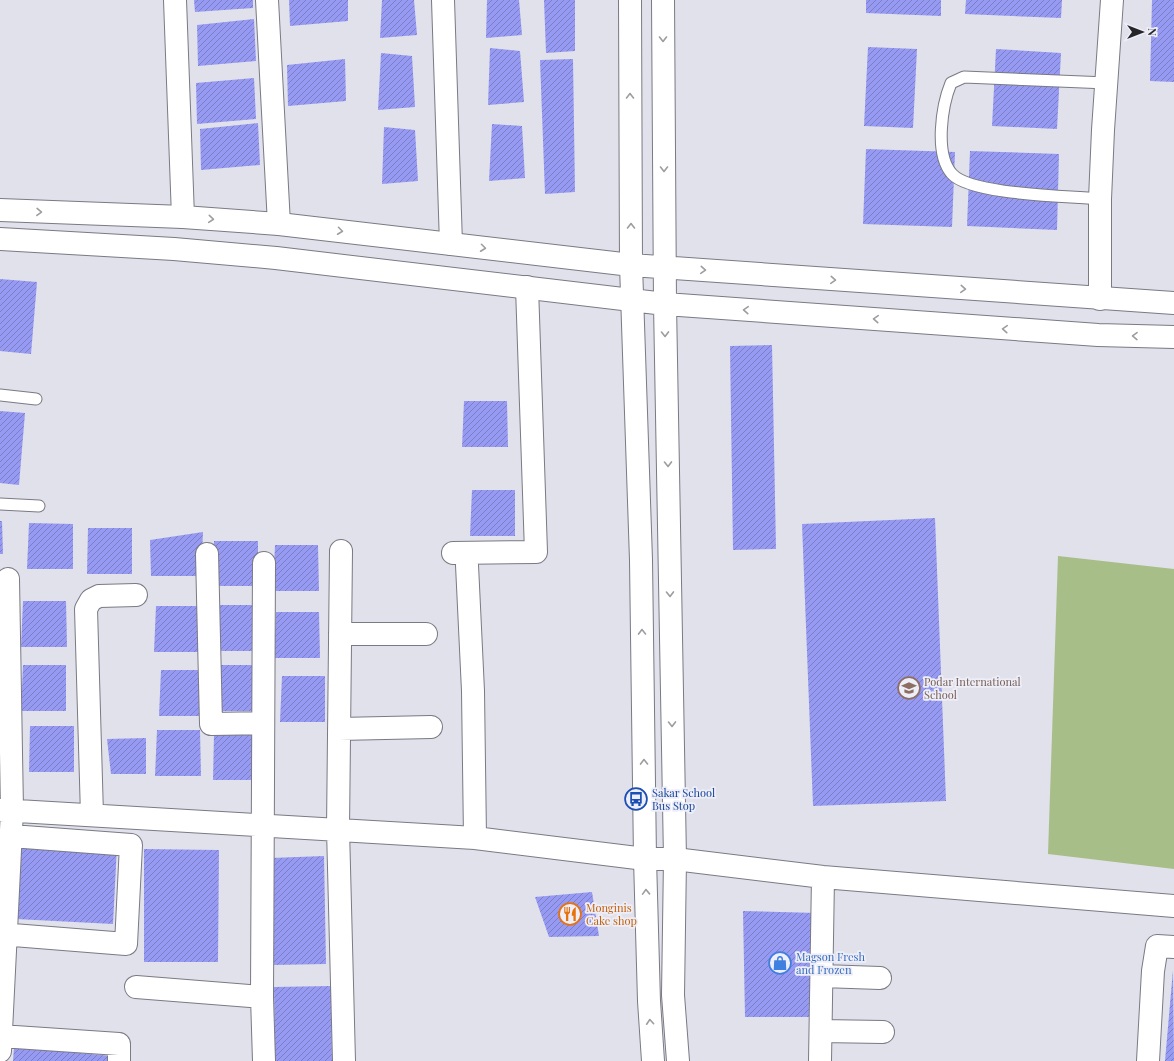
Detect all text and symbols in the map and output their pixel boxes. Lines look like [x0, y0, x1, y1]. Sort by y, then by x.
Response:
north arrow [1122, 12, 1162, 52]
text: N [1145, 28, 1160, 36]
one-way arrow [659, 36, 667, 42]
one-way arrow [626, 93, 634, 99]
one-way arrow [660, 166, 668, 172]
one-way arrow [36, 208, 42, 216]
one-way arrow [208, 214, 214, 223]
one-way arrow [627, 223, 635, 229]
one-way arrow [337, 227, 343, 236]
one-way arrow [480, 243, 486, 252]
one-way arrow [700, 266, 706, 275]
one-way arrow [830, 275, 836, 284]
one-way arrow [960, 285, 966, 294]
one-way arrow [743, 305, 749, 314]
one-way arrow [873, 315, 879, 324]
one-way arrow [1002, 324, 1008, 333]
one-way arrow [661, 331, 670, 337]
one-way arrow [1132, 332, 1138, 340]
one-way arrow [664, 461, 672, 467]
one-way arrow [666, 591, 674, 597]
one-way arrow [638, 629, 646, 635]
place label: Podar International School [924, 674, 1021, 702]
school or university icon: Podar International School [896, 675, 922, 701]
one-way arrow [668, 721, 676, 727]
one-way arrow [640, 759, 648, 765]
place label: Sakar School Bus Stop [652, 785, 715, 813]
bus stop icon: Sakar School Bus Stop [623, 786, 649, 812]
one-way arrow [642, 889, 650, 895]
place label: Monginis Cake shop [586, 900, 637, 928]
restaurant icon: Monginis Cake shop [557, 901, 583, 927]
place label: Magson Fresh and Frozen [796, 949, 865, 977]
shop icon: Magson Fresh and Frozen [767, 950, 793, 976]
one-way arrow [646, 1019, 655, 1025]

